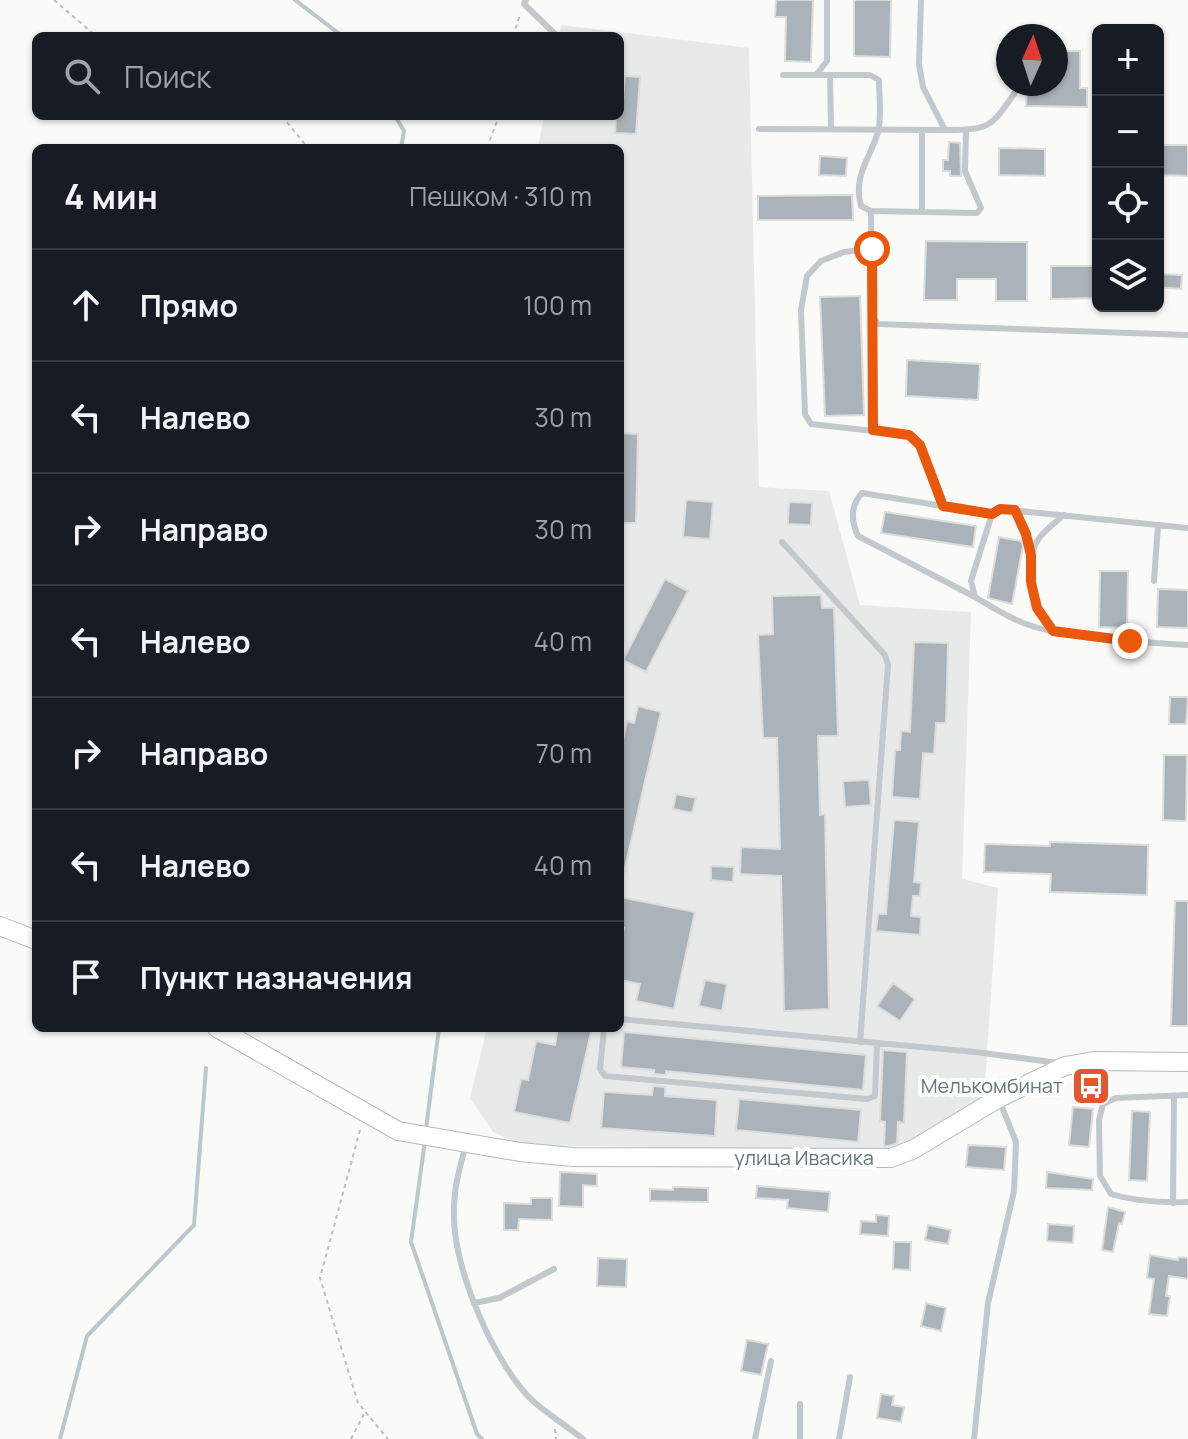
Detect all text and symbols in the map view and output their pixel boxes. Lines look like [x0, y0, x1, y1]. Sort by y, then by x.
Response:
north arrow [996, 24, 1068, 96]
map controls [1092, 24, 1164, 312]
button: + [1092, 24, 1164, 96]
search box [32, 32, 624, 120]
icon: search [60, 54, 104, 98]
text: Поиск [124, 56, 211, 97]
button: − [1092, 96, 1164, 168]
button: locate [1092, 168, 1164, 240]
text: 4 мин [64, 173, 158, 219]
text: Пешком · 310 m [409, 178, 592, 214]
route start [854, 231, 890, 267]
button: layers [1092, 240, 1164, 312]
icon: ahead [64, 283, 108, 327]
text: Прямо [140, 285, 238, 326]
text: 100 m [523, 287, 592, 323]
icon: left [64, 395, 108, 439]
text: Налево [140, 397, 250, 438]
text: 30 m [535, 399, 592, 435]
icon: right [64, 507, 108, 551]
text: Направо [140, 509, 268, 550]
text: 30 m [535, 511, 592, 547]
icon: left [64, 619, 108, 663]
text: Налево [140, 621, 250, 662]
text: 40 m [534, 623, 592, 659]
route end [1112, 623, 1148, 659]
icon: right [64, 731, 108, 775]
text: Направо [140, 733, 268, 774]
text: 70 m [536, 735, 592, 771]
icon: left [64, 843, 108, 887]
text: Налево [140, 845, 250, 886]
text: 40 m [534, 847, 592, 883]
icon: arrive [64, 955, 108, 999]
text: Пункт назначения [140, 957, 413, 998]
bus stop icon: Мелькомбинат [1070, 1065, 1112, 1107]
place label: Мелькомбинат [921, 1072, 1063, 1099]
street label: улица Ивасика [734, 1144, 874, 1171]

